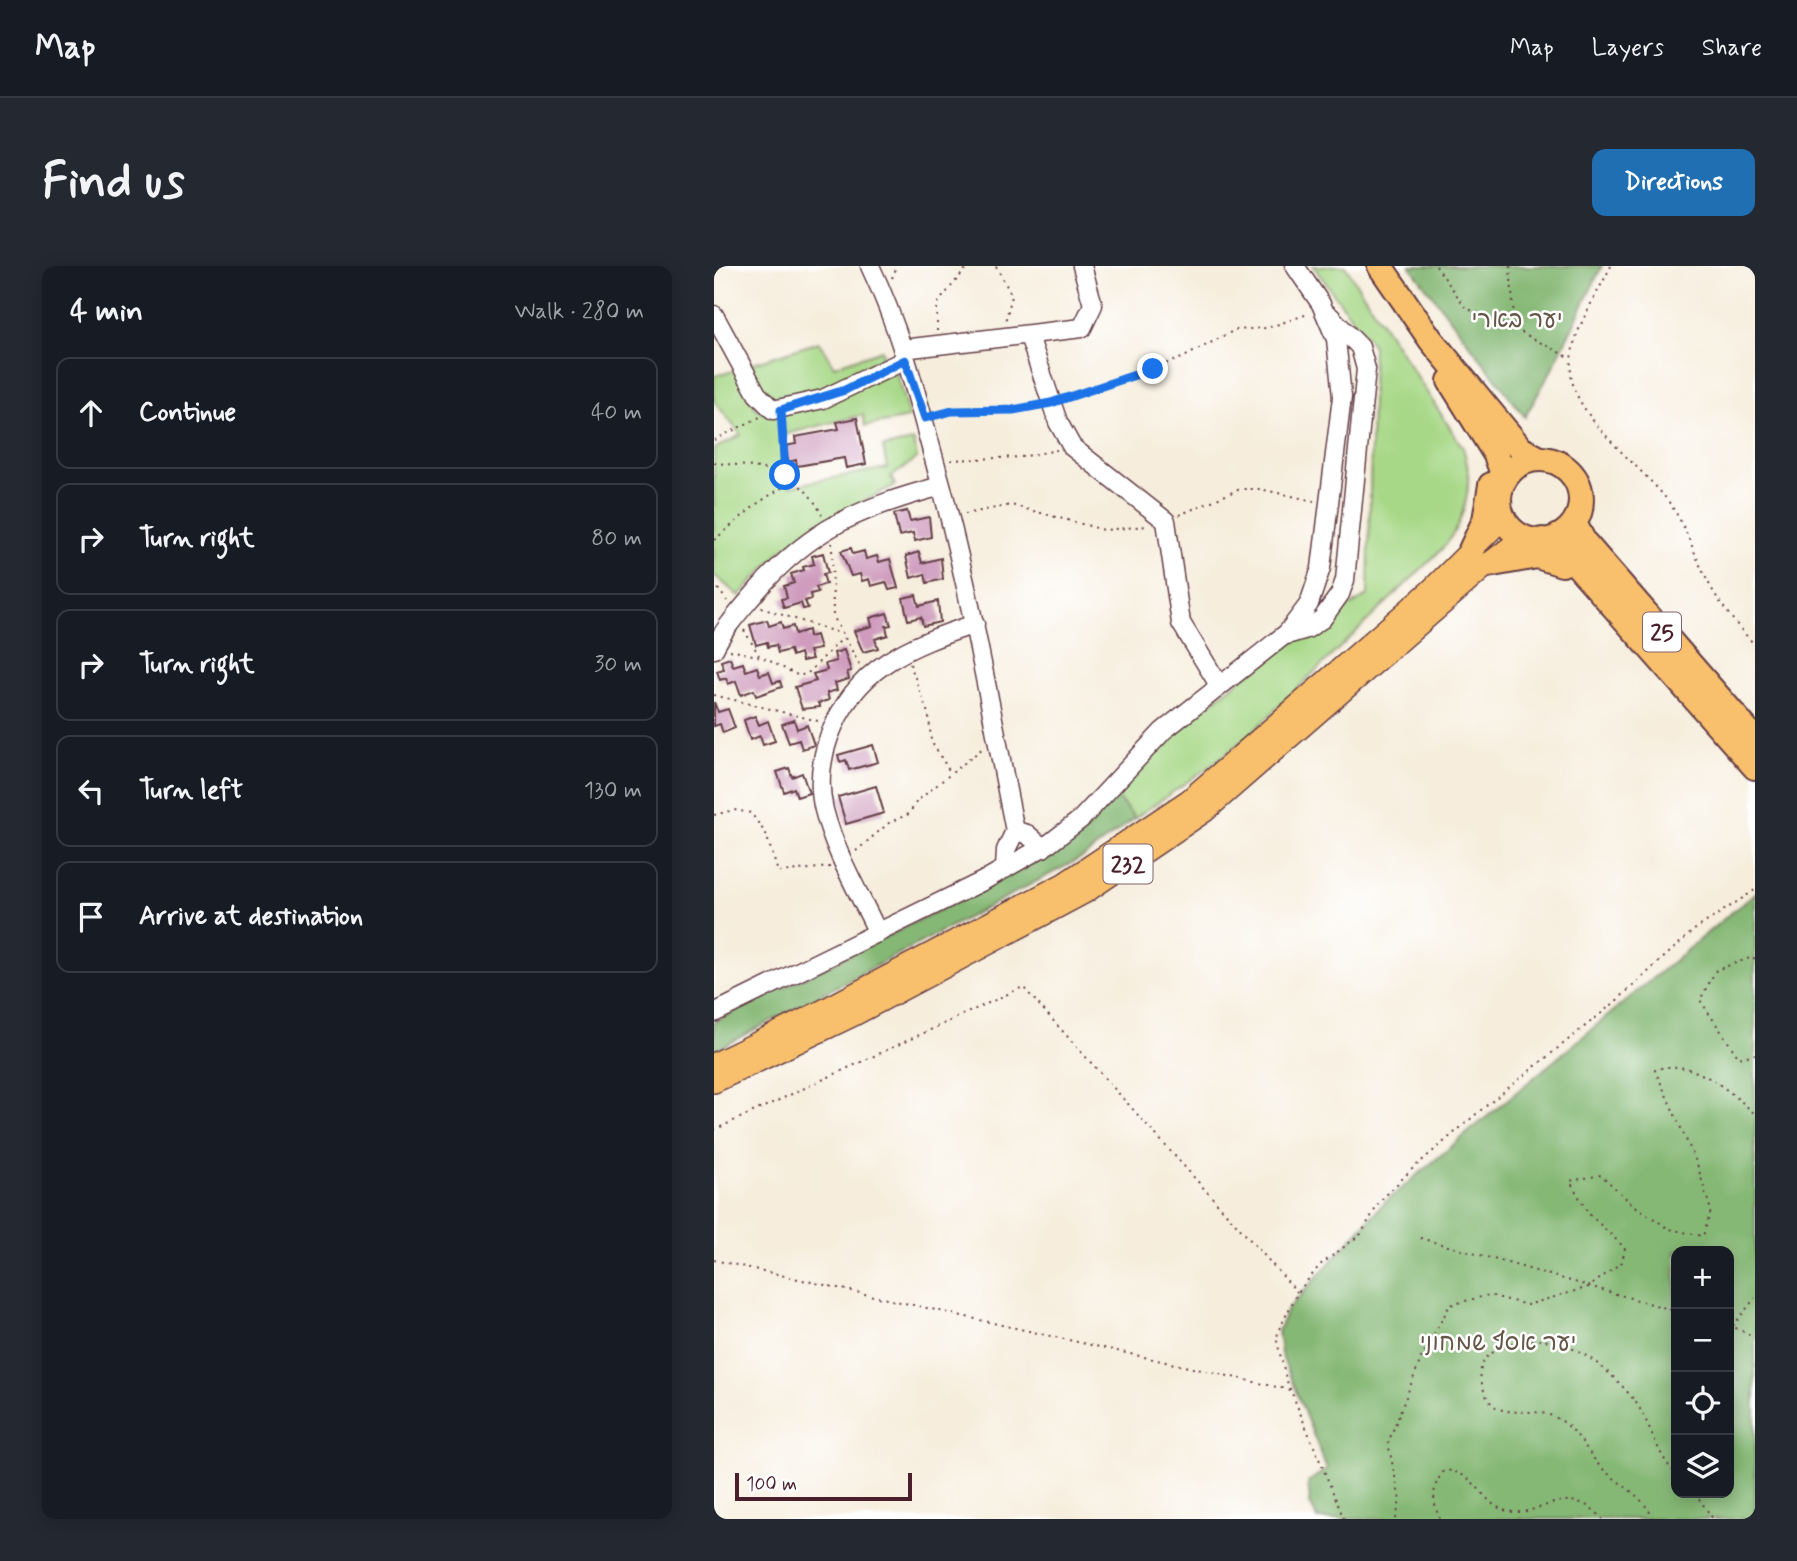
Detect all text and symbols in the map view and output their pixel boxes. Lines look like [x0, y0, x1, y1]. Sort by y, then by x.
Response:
text: Map [35, 26, 95, 70]
text: Map [1510, 33, 1554, 64]
text: Layers [1592, 33, 1664, 64]
text: Share [1702, 33, 1762, 64]
button: Directions [1592, 149, 1755, 216]
text: Find us [42, 150, 185, 215]
text: 4 min [70, 292, 143, 331]
text: Walk · 280 m [514, 297, 644, 327]
park label: יער בארי [1472, 305, 1562, 336]
route end [1137, 353, 1168, 384]
icon: ahead [72, 394, 110, 432]
text: Continue [139, 396, 236, 430]
text: 40 m [591, 398, 642, 428]
route start [769, 459, 800, 490]
icon: right [72, 520, 110, 558]
text: Turn right [139, 522, 255, 556]
text: 80 m [591, 524, 642, 554]
road number: 25 [1643, 612, 1681, 652]
icon: right [72, 646, 110, 684]
text: Turn right [139, 648, 255, 682]
text: 30 m [594, 650, 642, 680]
icon: left [72, 772, 110, 810]
text: Turn left [139, 774, 243, 808]
text: 130 m [584, 776, 642, 806]
road number: 232 [1104, 844, 1152, 884]
icon: arrive [72, 898, 110, 936]
text: Arrive at destination [139, 900, 363, 934]
map controls [1671, 1246, 1734, 1498]
button: + [1671, 1246, 1734, 1309]
button: − [1671, 1309, 1734, 1372]
park label: יער אסף שמחוני [1420, 1328, 1576, 1359]
button: locate [1671, 1372, 1734, 1435]
button: layers [1671, 1435, 1734, 1498]
scale bar [735, 1470, 912, 1502]
text: 100 m [746, 1472, 797, 1497]

